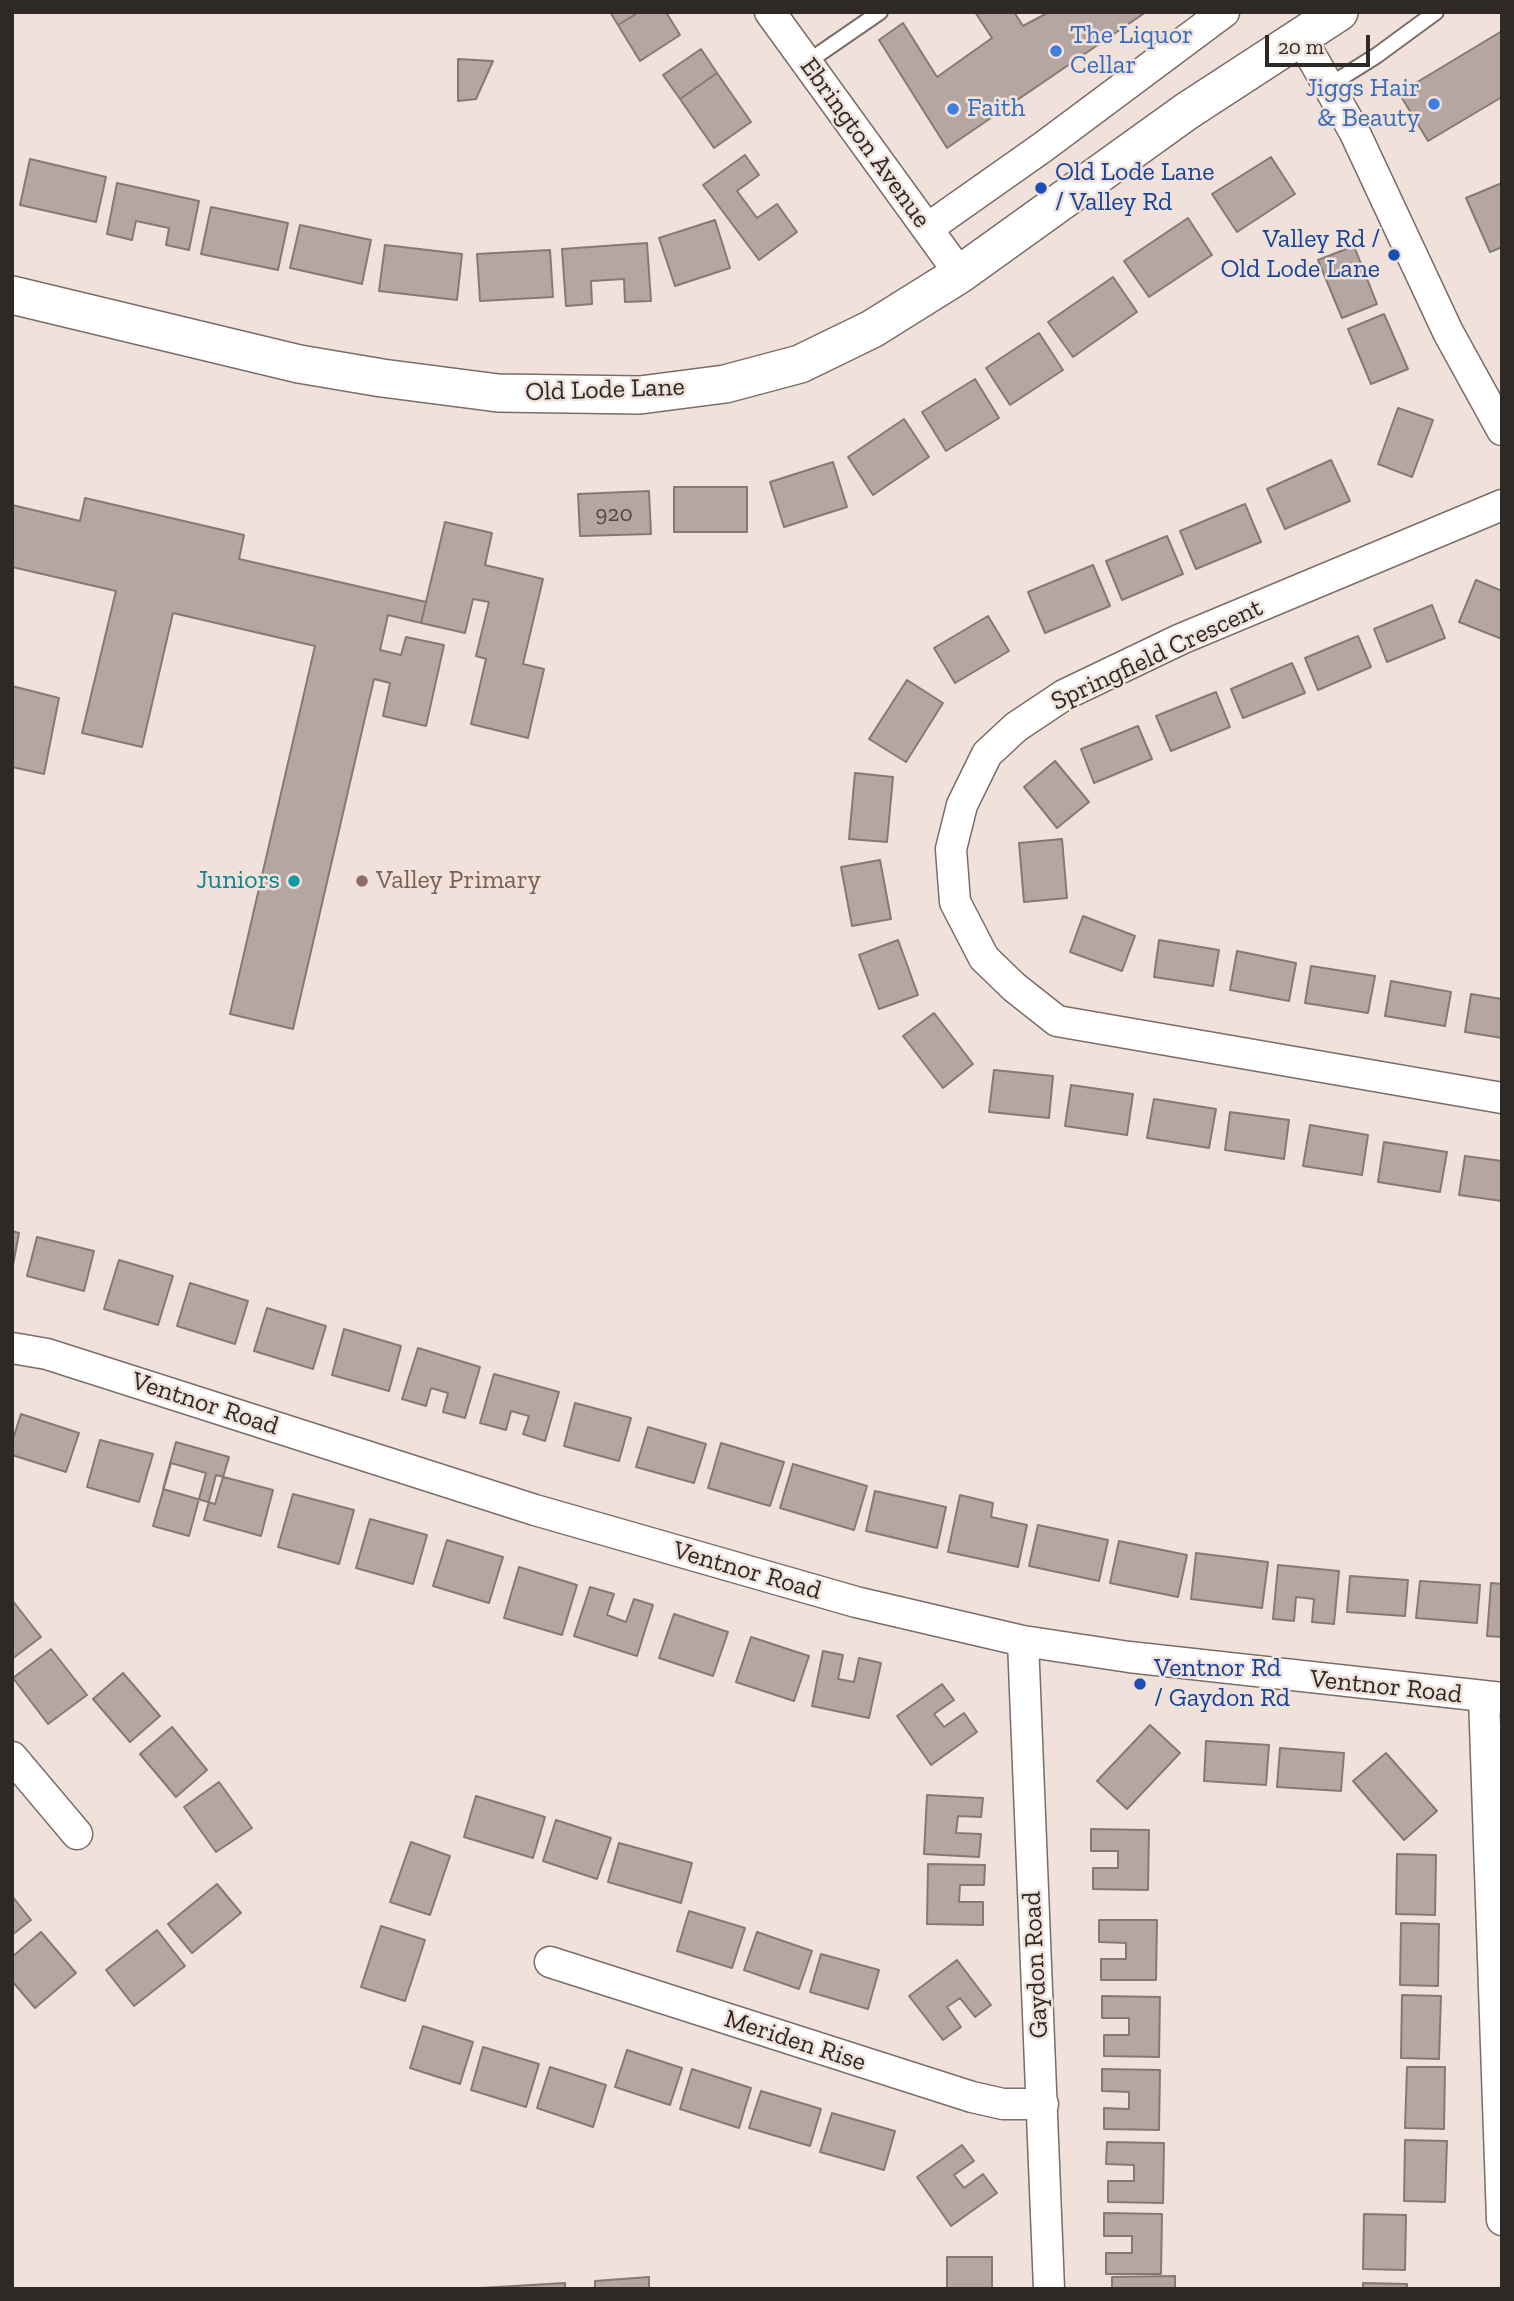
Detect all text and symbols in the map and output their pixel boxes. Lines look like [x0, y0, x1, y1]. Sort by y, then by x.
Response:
place label: The Liquor Cellar [1070, 20, 1193, 82]
scale bar [1269, 21, 1374, 65]
text: 20 m [1278, 34, 1324, 59]
marker: The Liquor Cellar [1048, 43, 1064, 59]
street label: Ebrington Avenue [793, 52, 937, 234]
place label: Jiggs Hair & Beauty [1305, 73, 1420, 134]
place label: Faith [967, 93, 1025, 125]
marker: Jiggs Hair & Beauty [1426, 96, 1442, 112]
marker: Faith [945, 101, 961, 117]
place label: Old Lode Lane / Valley Rd [1055, 157, 1214, 218]
marker: Old Lode Lane / Valley Rd [1033, 180, 1049, 196]
place label: Valley Rd / Old Lode Lane [1221, 224, 1380, 286]
marker: Valley Rd / Old Lode Lane [1386, 247, 1402, 263]
street label: Old Lode Lane [525, 372, 685, 408]
house number: 920 [595, 500, 633, 528]
street label: Springfield Crescent [1046, 592, 1268, 718]
place label: Juniors [196, 865, 280, 897]
place label: Valley Primary [376, 865, 541, 897]
marker: Juniors [286, 873, 302, 889]
marker: Valley Primary [354, 873, 370, 889]
street label: Ventnor Road [127, 1366, 283, 1442]
street label: Ventnor Road [669, 1535, 825, 1607]
place label: Ventnor Rd / Gaydon Rd [1154, 1653, 1290, 1714]
street label: Ventnor Road [1308, 1663, 1464, 1711]
marker: Ventnor Rd / Gaydon Rd [1132, 1676, 1148, 1692]
street label: Gaydon Road [1017, 1891, 1055, 2039]
street label: Meriden Rise [720, 2003, 870, 2079]

